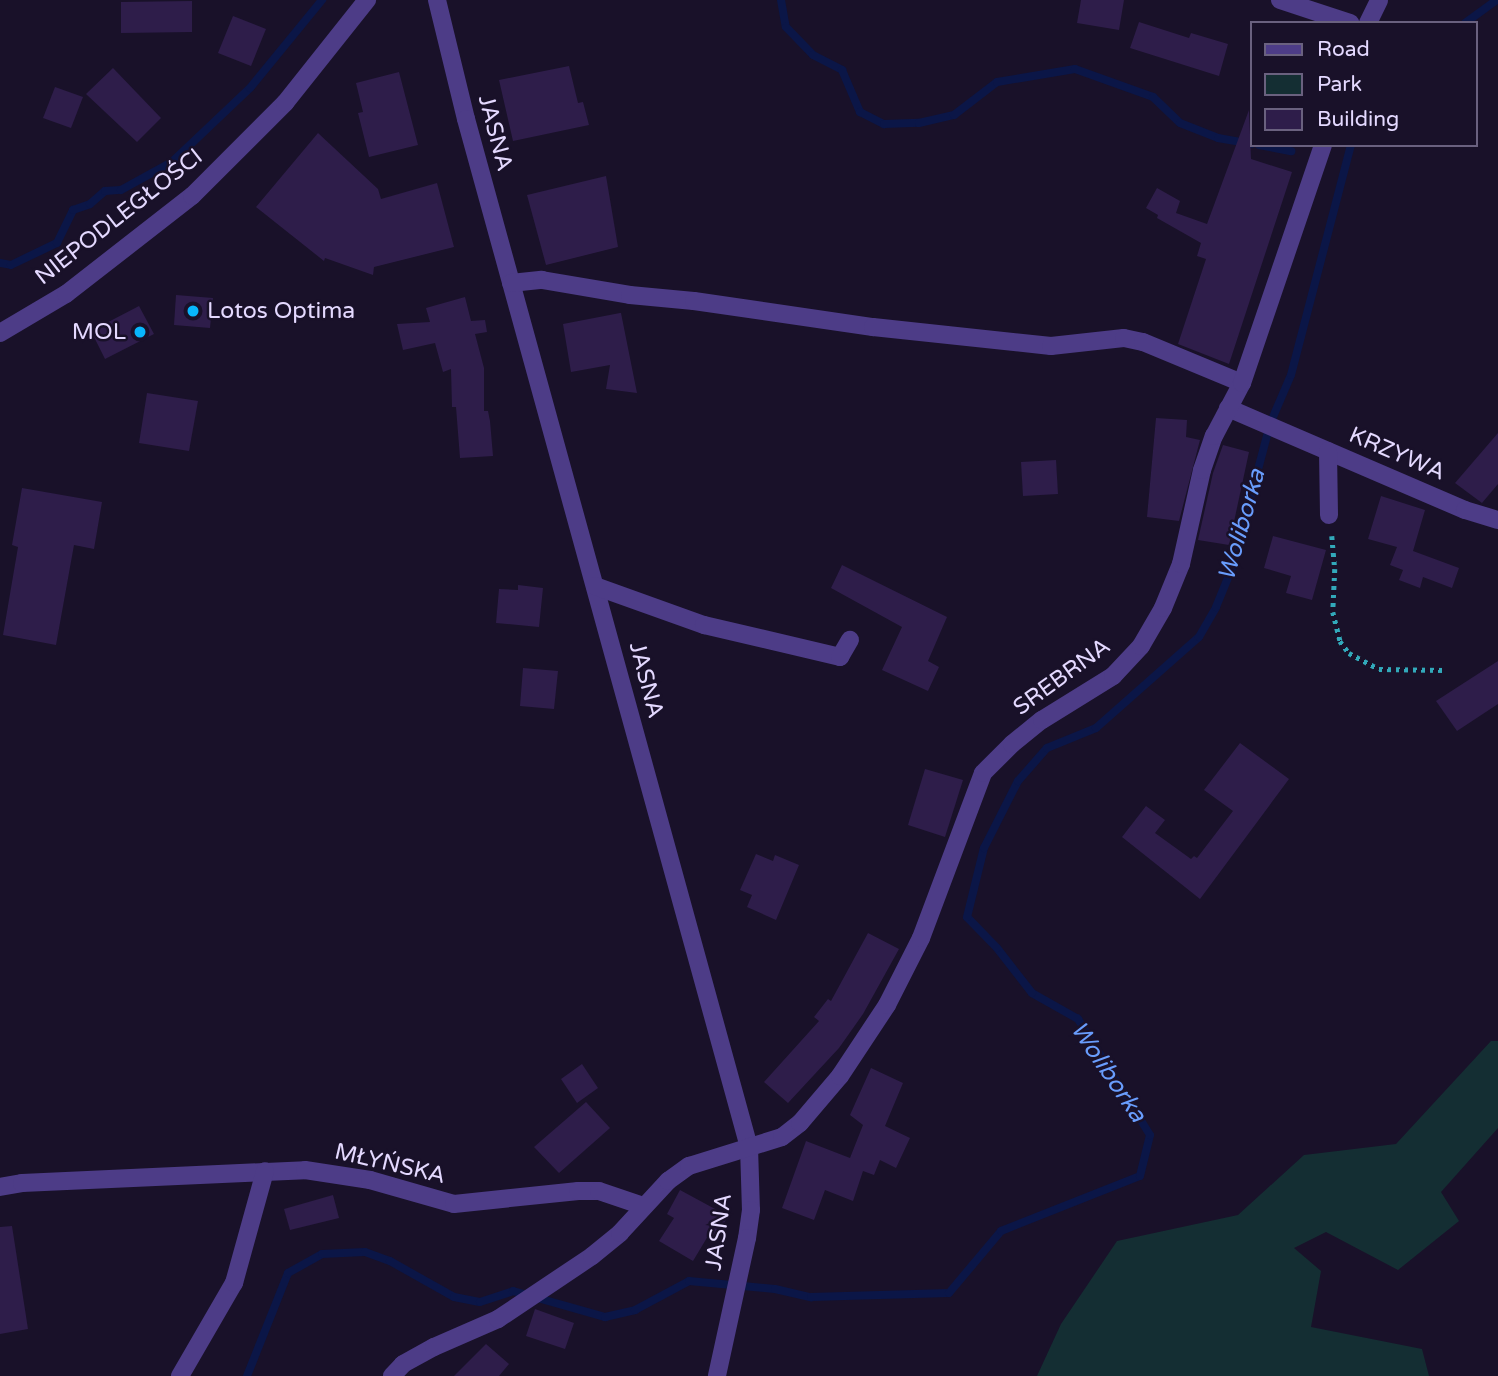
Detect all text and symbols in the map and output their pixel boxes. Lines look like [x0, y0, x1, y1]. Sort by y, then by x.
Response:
legend [1250, 21, 1477, 147]
text: Road [1317, 37, 1370, 62]
text: Park [1317, 72, 1362, 97]
street label: JASNA [472, 92, 518, 174]
text: Building [1317, 107, 1399, 132]
street label: NIEPODLEGŁOŚCI [30, 143, 208, 291]
place label: Lotos Optima [207, 297, 355, 325]
marker: Lotos Optima [185, 303, 201, 319]
place label: MOL [72, 318, 126, 346]
marker: MOL [132, 324, 148, 340]
street label: KRZYWA [1345, 421, 1449, 487]
water label: Woliborka [1212, 466, 1272, 584]
street label: SREBRNA [1008, 633, 1116, 721]
street label: JASNA [623, 639, 669, 721]
water label: Woliborka [1064, 1016, 1152, 1128]
street label: MŁYŃSKA [332, 1138, 448, 1190]
street label: JASNA [700, 1192, 738, 1272]

